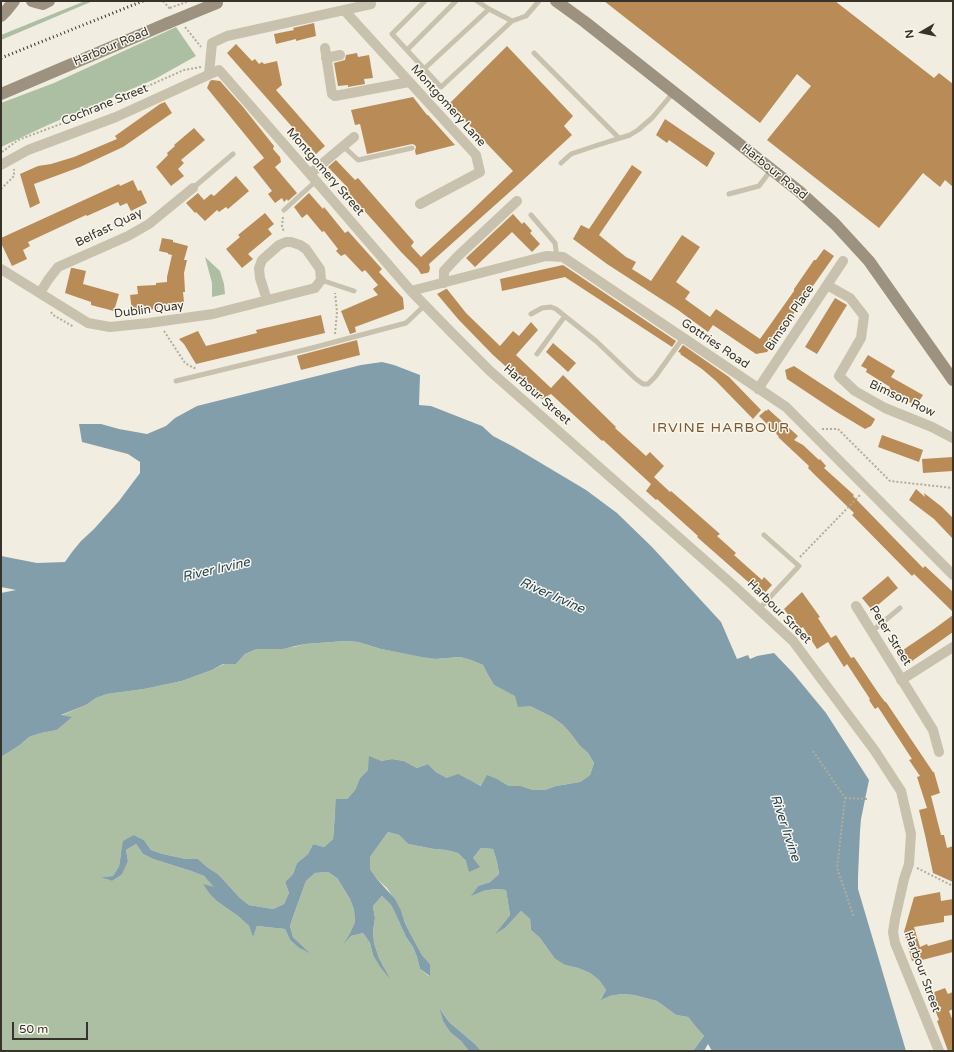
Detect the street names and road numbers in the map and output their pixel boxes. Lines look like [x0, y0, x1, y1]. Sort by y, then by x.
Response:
street label: Harbour Road [71, 25, 151, 69]
street label: Montgomery Lane [408, 62, 488, 150]
street label: Cochrane Street [60, 81, 150, 129]
street label: Montgomery Street [283, 125, 367, 219]
street label: Harbour Road [738, 141, 810, 203]
street label: Belfast Quay [73, 206, 145, 250]
street label: Bimson Place [763, 282, 817, 354]
street label: Dublin Quay [113, 299, 185, 321]
street label: Gottries Road [678, 316, 752, 372]
street label: Harbour Street [500, 362, 574, 428]
street label: Bimson Row [867, 377, 937, 421]
street label: Harbour Street [744, 577, 814, 647]
street label: Peter Street [866, 603, 914, 669]
street label: Harbour Street [901, 930, 943, 1014]

